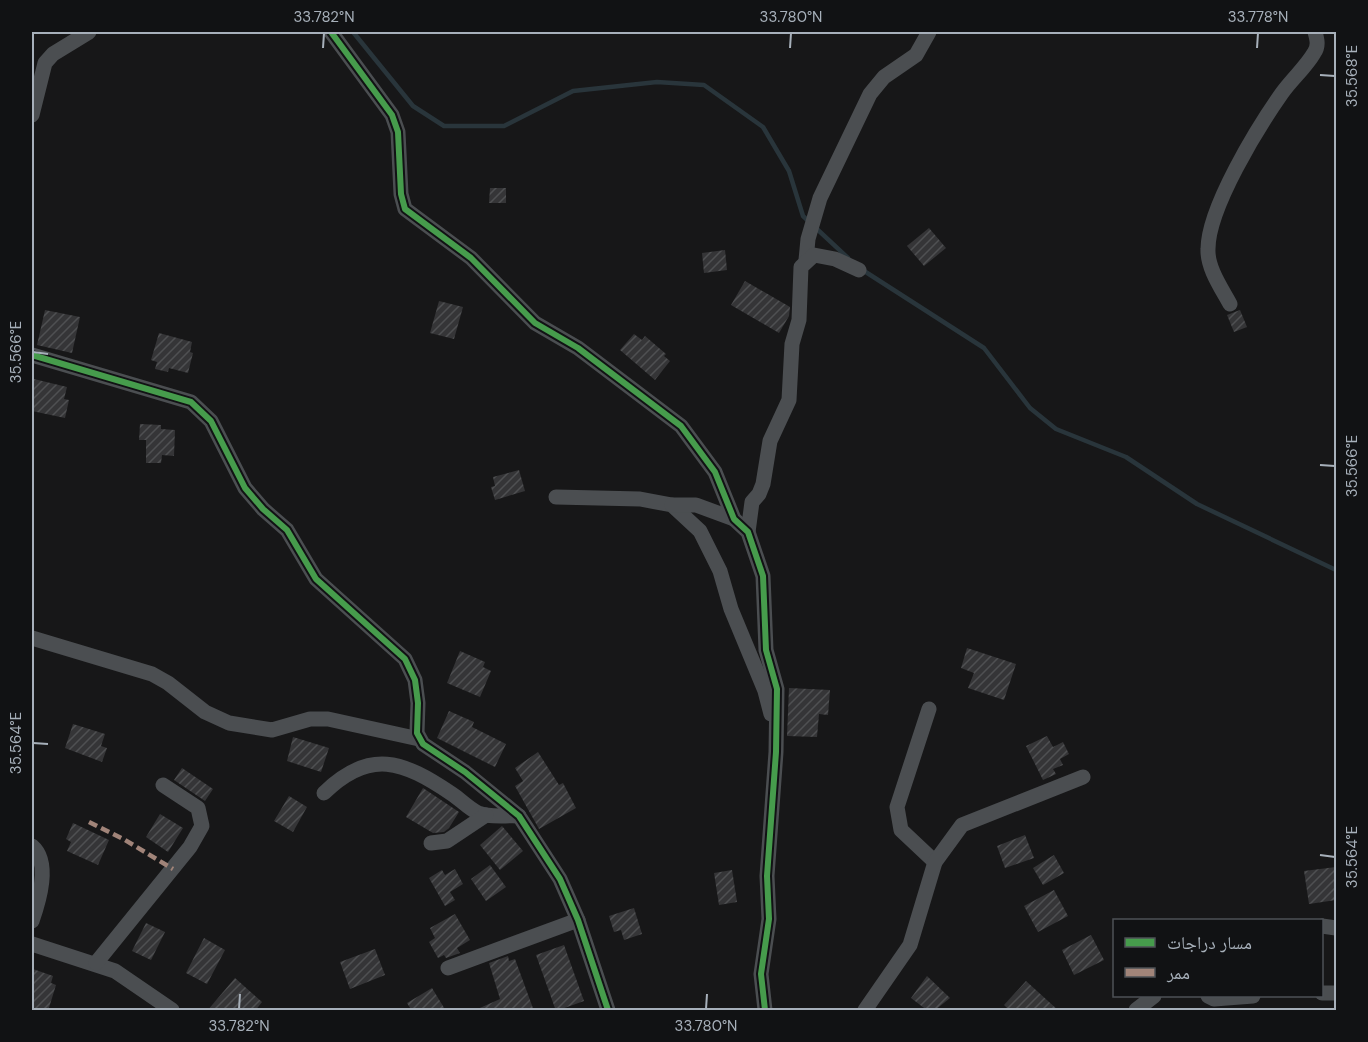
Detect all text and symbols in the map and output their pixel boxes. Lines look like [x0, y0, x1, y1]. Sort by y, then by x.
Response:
text: 33.782°N [293, 7, 355, 27]
text: 33.780°N [760, 7, 822, 27]
text: 33.778°N [1228, 7, 1288, 27]
text: 35.568°E [1342, 45, 1362, 107]
text: 35.566°E [6, 321, 26, 383]
text: 35.566°E [1342, 435, 1362, 497]
text: 35.564°E [6, 712, 26, 774]
text: 35.564°E [1342, 826, 1362, 888]
legend [1113, 919, 1323, 997]
text: مسار دراجات [1167, 931, 1252, 955]
text: ممر [1166, 961, 1190, 985]
text: 33.782°N [208, 1016, 270, 1036]
text: 33.780°N [675, 1016, 737, 1036]

